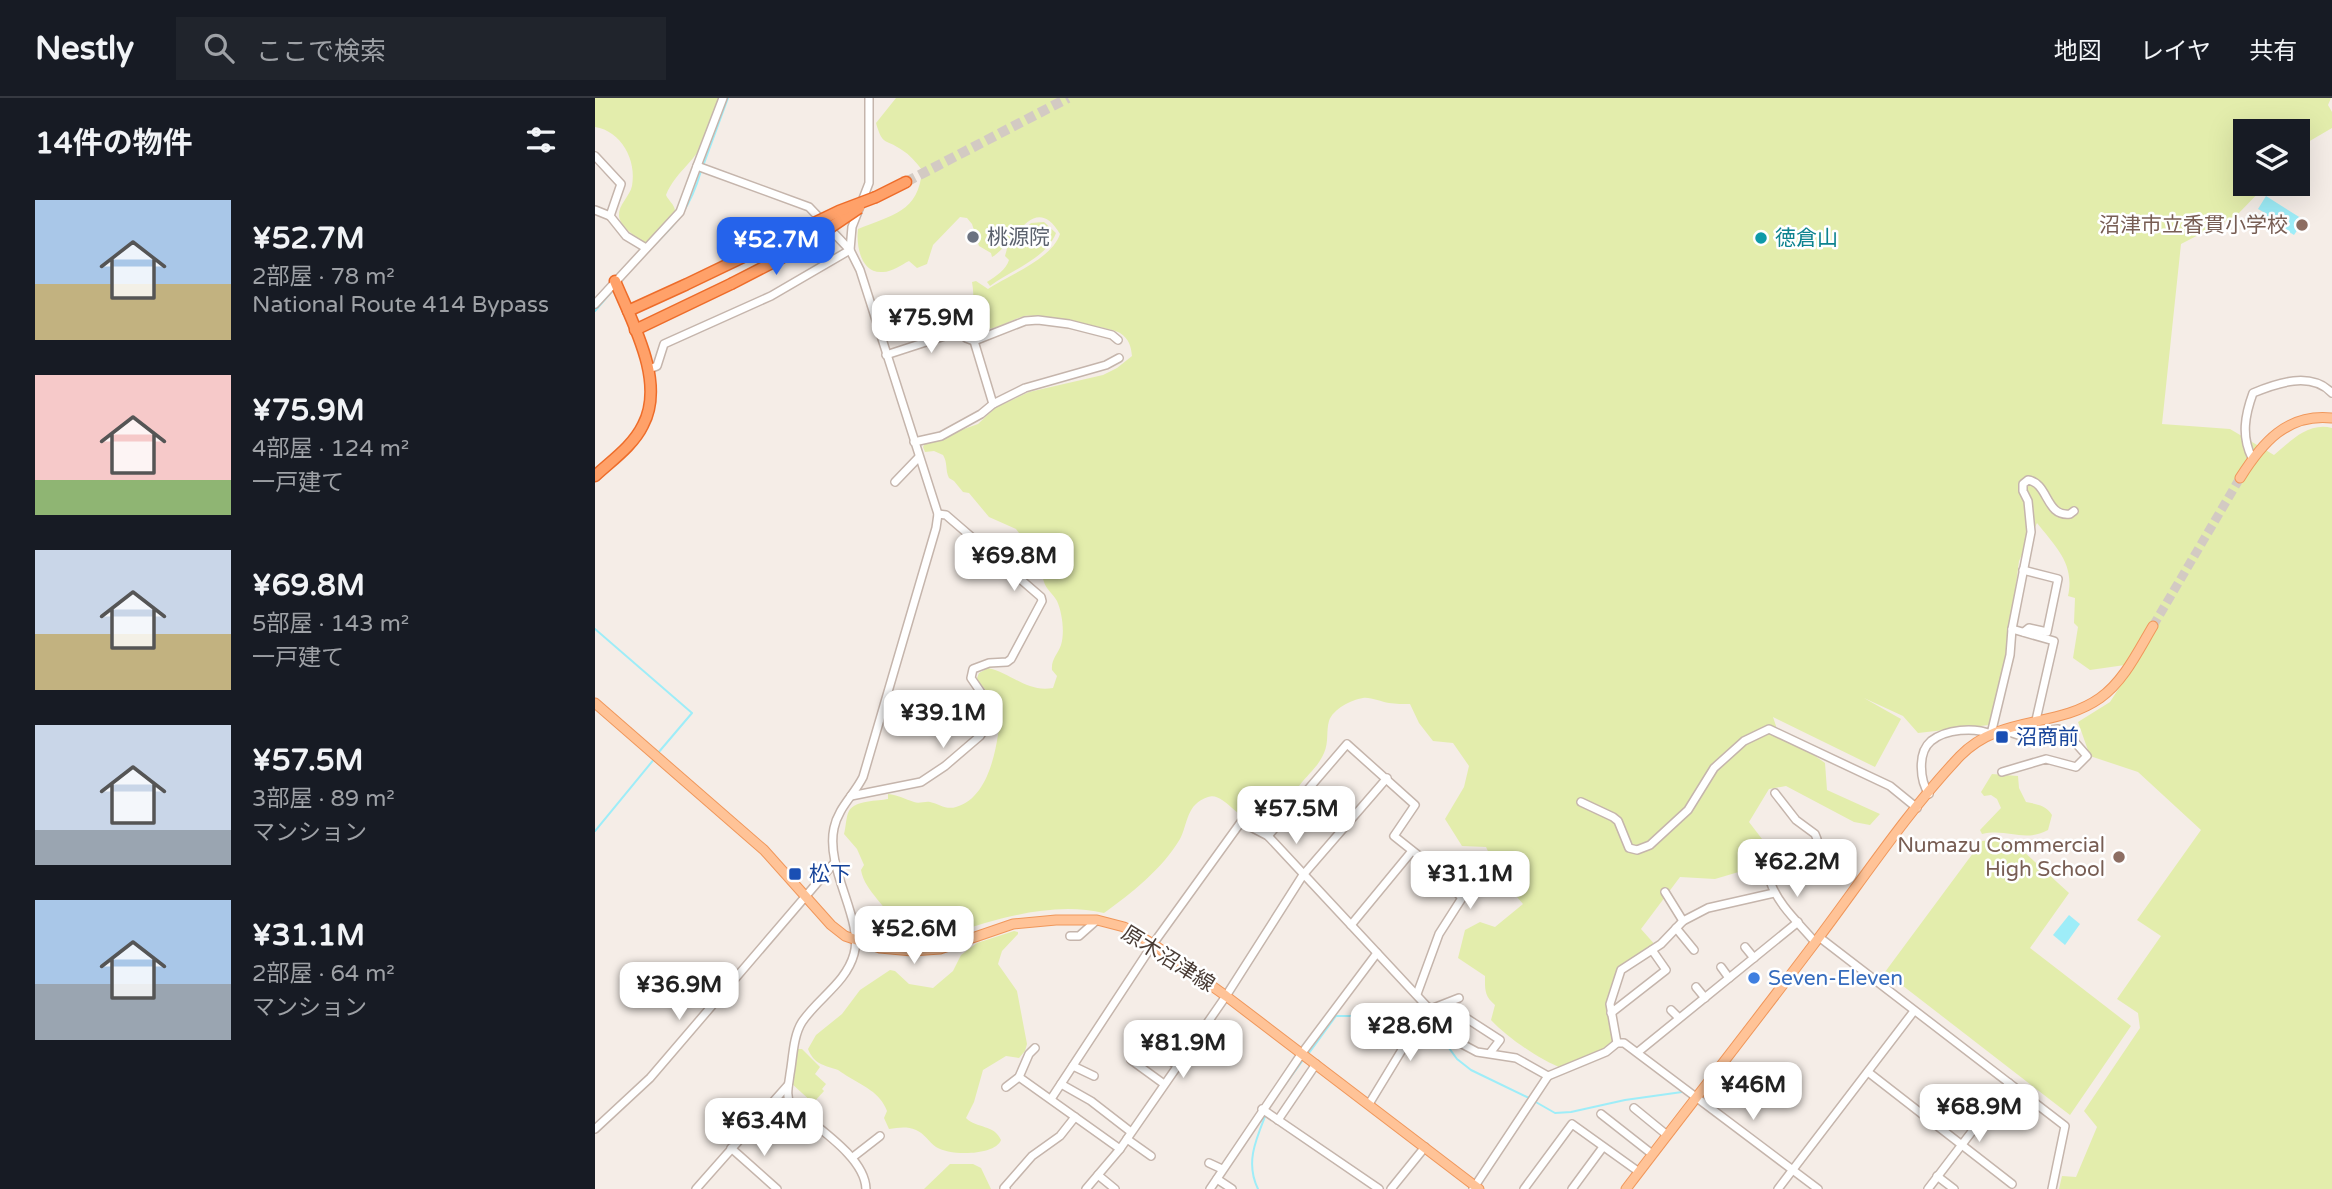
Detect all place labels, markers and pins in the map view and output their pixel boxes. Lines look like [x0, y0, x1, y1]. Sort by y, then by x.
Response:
place label: 沼津市立香貫小学校 [2099, 213, 2288, 238]
marker: 沼津市立香貫小学校 [2294, 217, 2310, 233]
pin: ¥52.7M [719, 218, 833, 277]
place label: 桃源院 [987, 225, 1050, 250]
place label: 徳倉山 [1775, 226, 1838, 251]
marker: 桃源院 [965, 229, 981, 245]
marker: 徳倉山 [1753, 230, 1769, 246]
pin: ¥75.9M [874, 296, 988, 355]
pin: ¥69.8M [957, 533, 1071, 593]
pin: ¥39.1M [886, 690, 1000, 750]
place label: 沼商前 [2016, 725, 2079, 750]
marker: 沼商前 [1994, 729, 2010, 745]
pin: ¥57.5M [1239, 786, 1353, 846]
place label: Numazu Commercial High School [1897, 833, 2105, 882]
pin: ¥62.2M [1740, 840, 1854, 899]
marker: Numazu Commercial High School [2111, 849, 2127, 865]
pin: ¥31.1M [1413, 852, 1527, 911]
place label: 松下 [809, 862, 851, 887]
marker: 松下 [787, 866, 803, 882]
pin: ¥52.6M [857, 906, 971, 966]
pin: ¥36.9M [622, 962, 736, 1022]
place label: Seven-Eleven [1768, 966, 1903, 991]
marker: Seven-Eleven [1746, 970, 1762, 986]
pin: ¥28.6M [1353, 1004, 1467, 1063]
pin: ¥81.9M [1126, 1020, 1240, 1080]
pin: ¥46M [1712, 1062, 1794, 1122]
pin: ¥68.9M [1922, 1084, 2036, 1144]
pin: ¥63.4M [707, 1098, 821, 1158]

